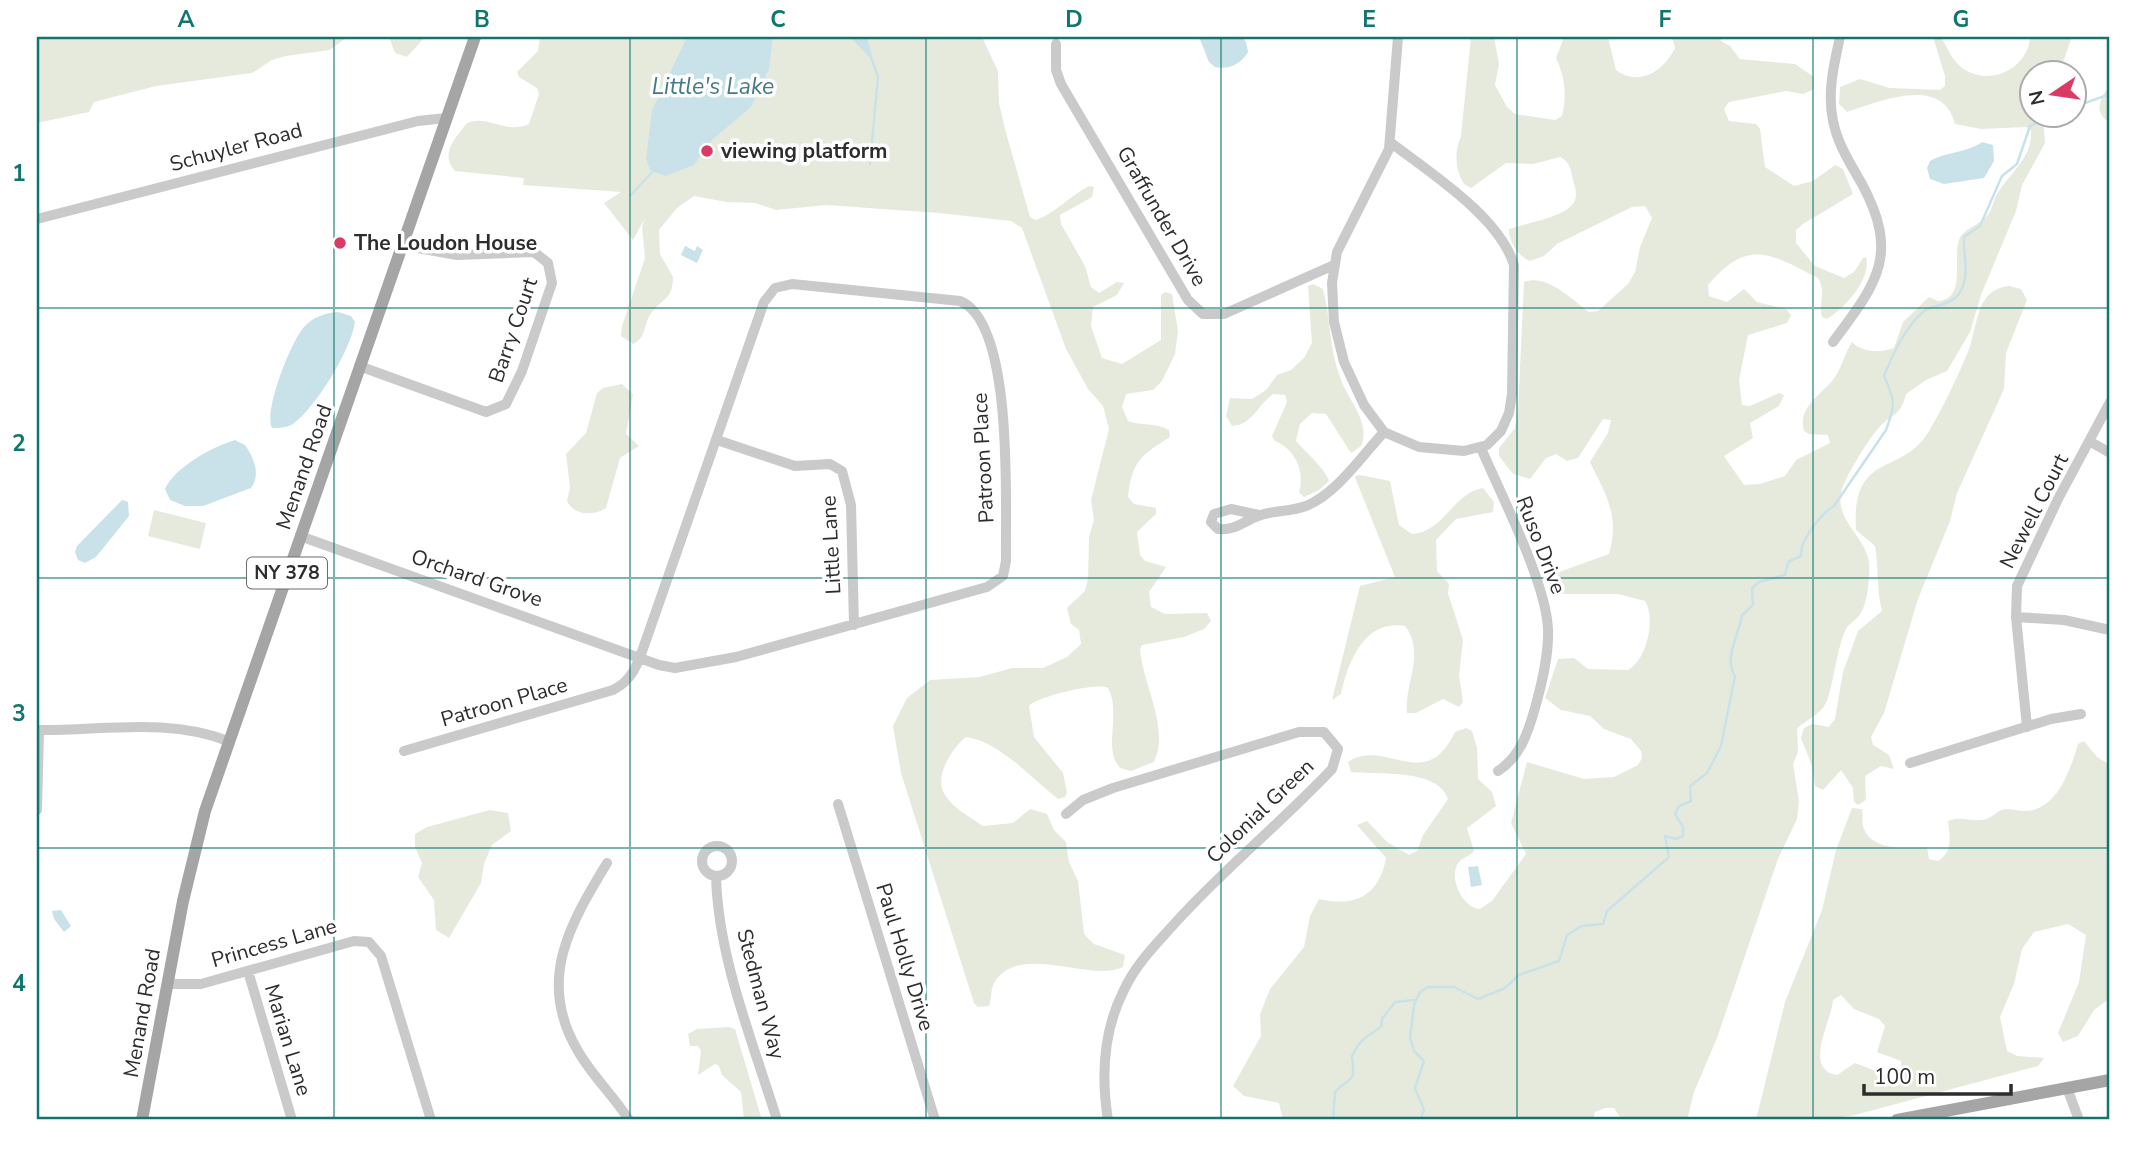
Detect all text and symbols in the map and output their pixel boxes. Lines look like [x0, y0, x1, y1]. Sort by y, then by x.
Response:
text: A [177, 4, 195, 35]
text: B [474, 4, 490, 35]
text: C [770, 4, 786, 35]
text: D [1065, 4, 1083, 35]
text: E [1362, 4, 1376, 35]
text: F [1659, 4, 1672, 35]
text: G [1953, 4, 1969, 35]
north arrow [2018, 60, 2088, 130]
water label: Little's Lake [652, 71, 774, 102]
text: N [2023, 88, 2052, 107]
street label: Schuyler Road [167, 116, 305, 178]
place label: viewing platform [720, 137, 887, 165]
street label: Graffunder Drive [1111, 141, 1213, 291]
marker: viewing platform [699, 143, 715, 159]
text: 1 [12, 158, 26, 189]
place label: The Loudon House [354, 229, 537, 257]
marker: The Loudon House [332, 235, 348, 251]
street label: Barry Court [482, 273, 544, 386]
street label: Patroon Place [966, 392, 1000, 524]
street label: Menand Road [269, 401, 339, 533]
text: 2 [12, 428, 26, 459]
street label: Newell Court [1993, 448, 2075, 573]
street label: Ruso Drive [1510, 492, 1572, 598]
street label: Little Lane [814, 495, 848, 595]
street label: Orchard Grove [408, 542, 546, 614]
road number: NY 378 [247, 558, 327, 588]
street label: Patroon Place [437, 671, 571, 733]
text: 3 [12, 698, 26, 729]
street label: Colonial Green [1200, 753, 1320, 869]
street label: Paul Holly Drive [869, 880, 941, 1034]
street label: Princess Lane [208, 912, 340, 974]
street label: Stedman Way [730, 926, 792, 1062]
street label: Menand Road [117, 946, 167, 1080]
text: 4 [12, 968, 26, 999]
street label: Marian Lane [258, 981, 318, 1099]
scale bar [1864, 1052, 2010, 1096]
text: 100 m [1874, 1063, 1935, 1091]

